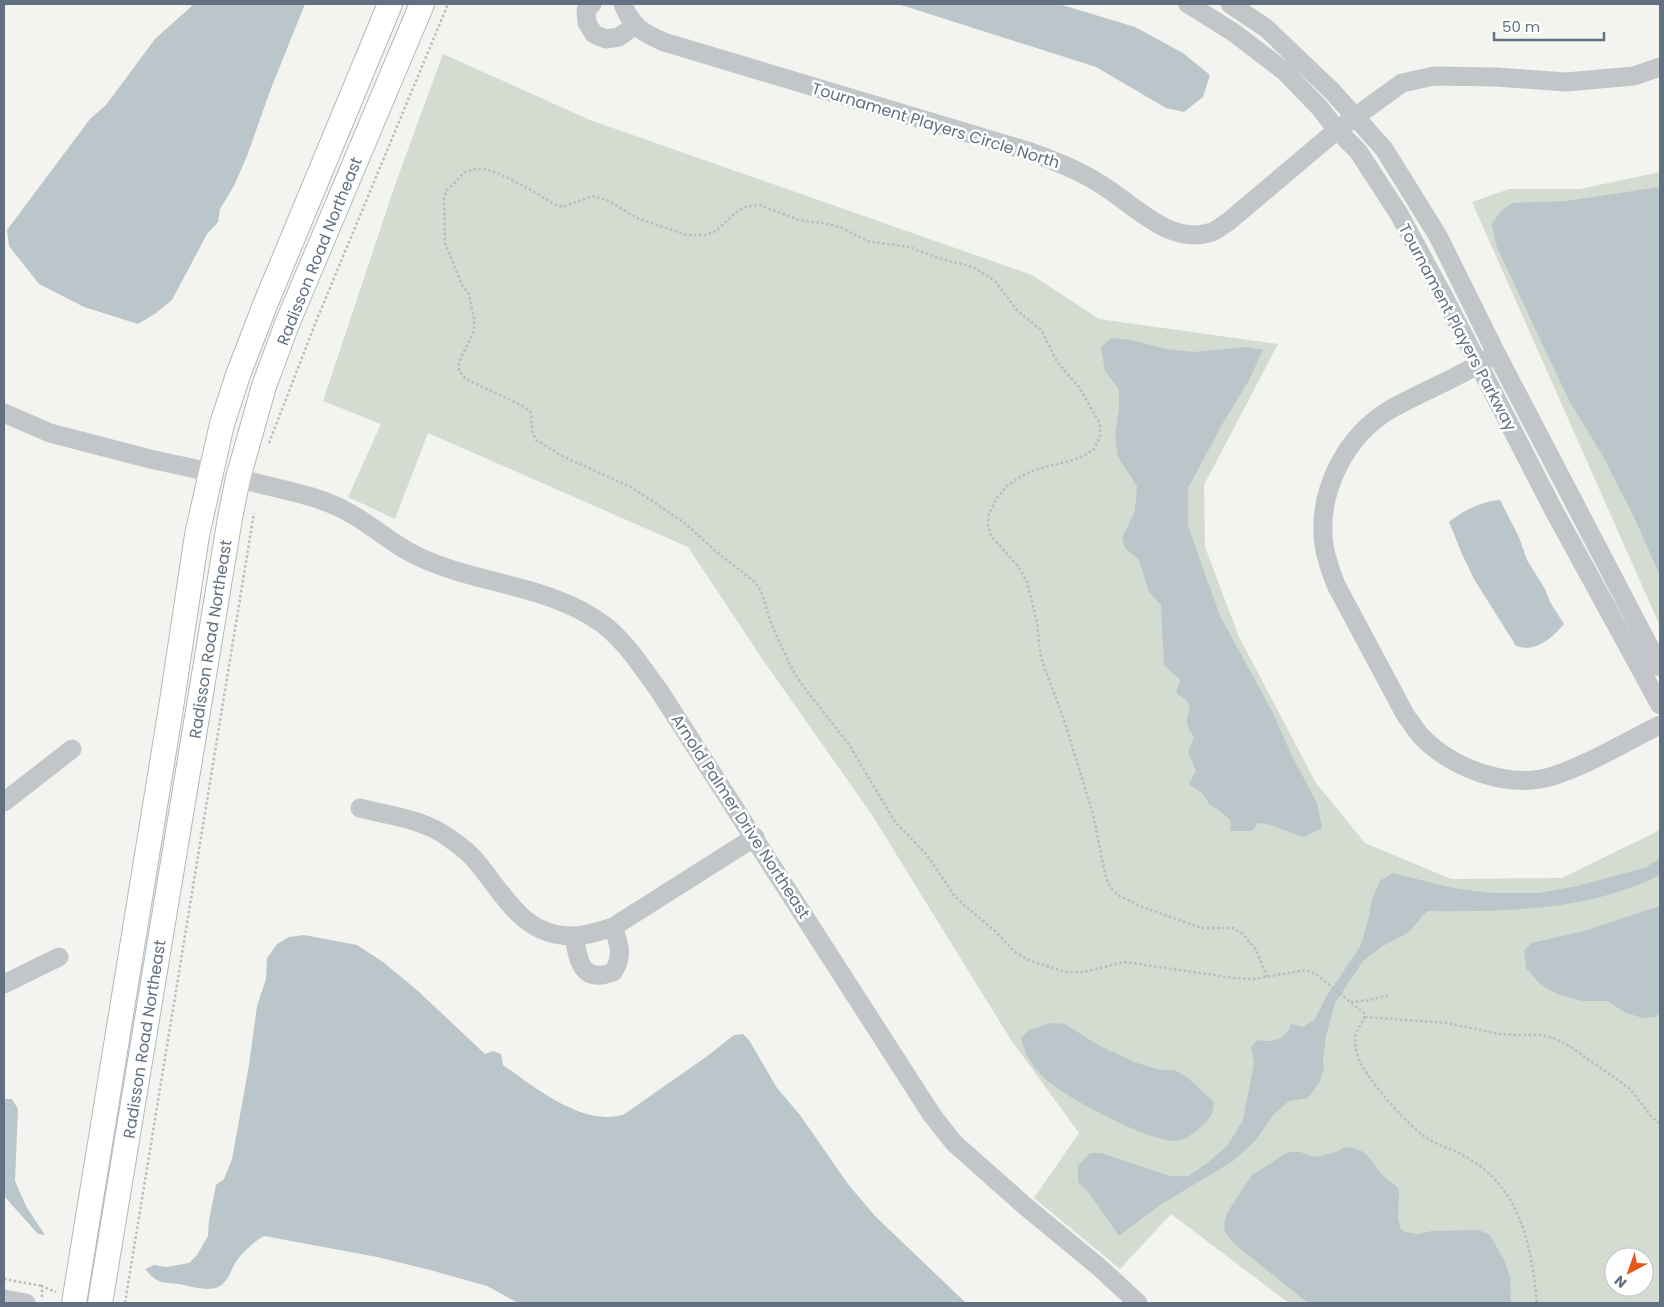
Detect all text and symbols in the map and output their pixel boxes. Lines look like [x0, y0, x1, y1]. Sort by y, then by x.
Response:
scale bar [1494, 10, 1604, 42]
text: 50 m [1502, 16, 1540, 37]
street label: Tournament Players Circle North [809, 77, 1063, 174]
street label: Radisson Road Northeast [271, 154, 368, 349]
street label: Tournament Players Parkway [1393, 220, 1522, 435]
street label: Radisson Road Northeast [183, 538, 238, 740]
street label: Arnold Palmer Drive Northeast [666, 709, 816, 923]
street label: Radisson Road Northeast [117, 938, 172, 1140]
north arrow [1604, 1247, 1654, 1297]
text: N [1610, 1271, 1631, 1293]

